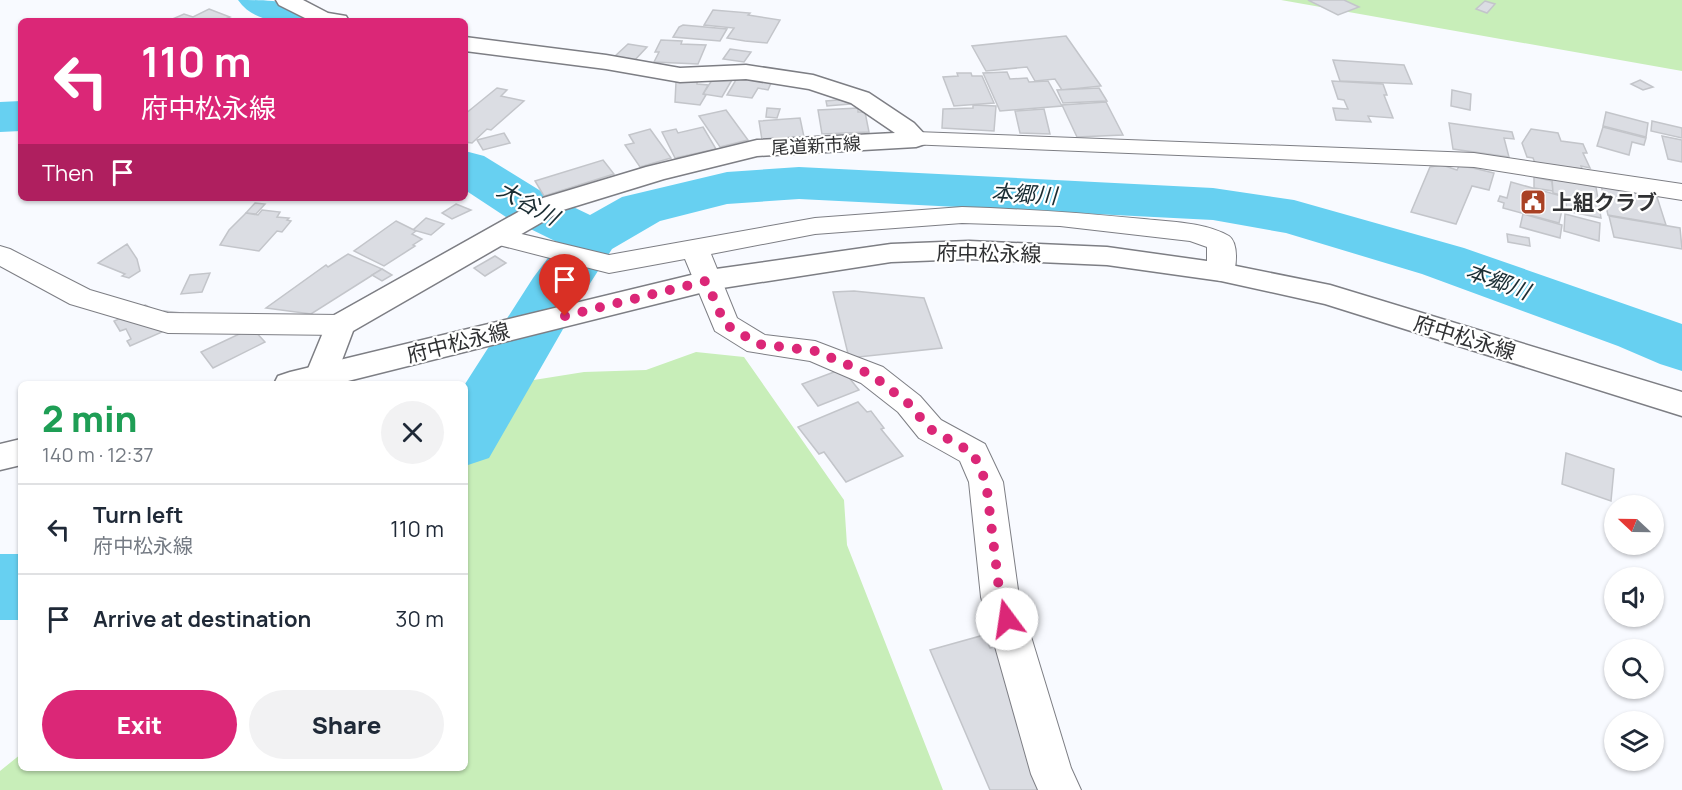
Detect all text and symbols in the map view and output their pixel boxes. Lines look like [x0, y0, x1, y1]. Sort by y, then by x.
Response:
text: 110 m [141, 32, 252, 90]
icon: left [42, 42, 120, 120]
text: 府中松永線 [141, 89, 276, 126]
street label: 尾道新市線 [770, 131, 862, 159]
icon: arrive [106, 156, 139, 189]
text: Then [42, 158, 94, 188]
water label: 大谷川 [492, 174, 566, 233]
water label: 本郷川 [990, 177, 1060, 211]
public building icon: 上組クラブ [1518, 187, 1548, 217]
place label: 上組クラブ [1552, 188, 1657, 216]
street label: 府中松永線 [936, 238, 1042, 268]
pin [539, 254, 590, 316]
water label: 本郷川 [1462, 256, 1536, 307]
icon: arrive [548, 263, 581, 296]
street label: 府中松永線 [1411, 308, 1519, 366]
street label: 府中松永線 [404, 316, 512, 368]
text: 2 min [42, 394, 137, 443]
button: close [381, 401, 444, 464]
text: 140 m · 12:37 [42, 441, 154, 468]
north arrow [1604, 495, 1664, 555]
map controls [1604, 495, 1664, 771]
text: Turn left [93, 500, 183, 530]
icon: left [42, 513, 75, 546]
text: 110 m [390, 514, 444, 544]
text: 府中松永線 [93, 532, 193, 559]
button: sound [1604, 567, 1664, 627]
position arrow [975, 587, 1039, 651]
icon: arrive [42, 603, 75, 636]
text: Arrive at destination [93, 604, 311, 634]
text: 30 m [395, 604, 444, 634]
button: search [1604, 639, 1664, 699]
button: Exit [42, 690, 237, 759]
button: Share [249, 690, 444, 759]
button: layers [1604, 711, 1664, 771]

